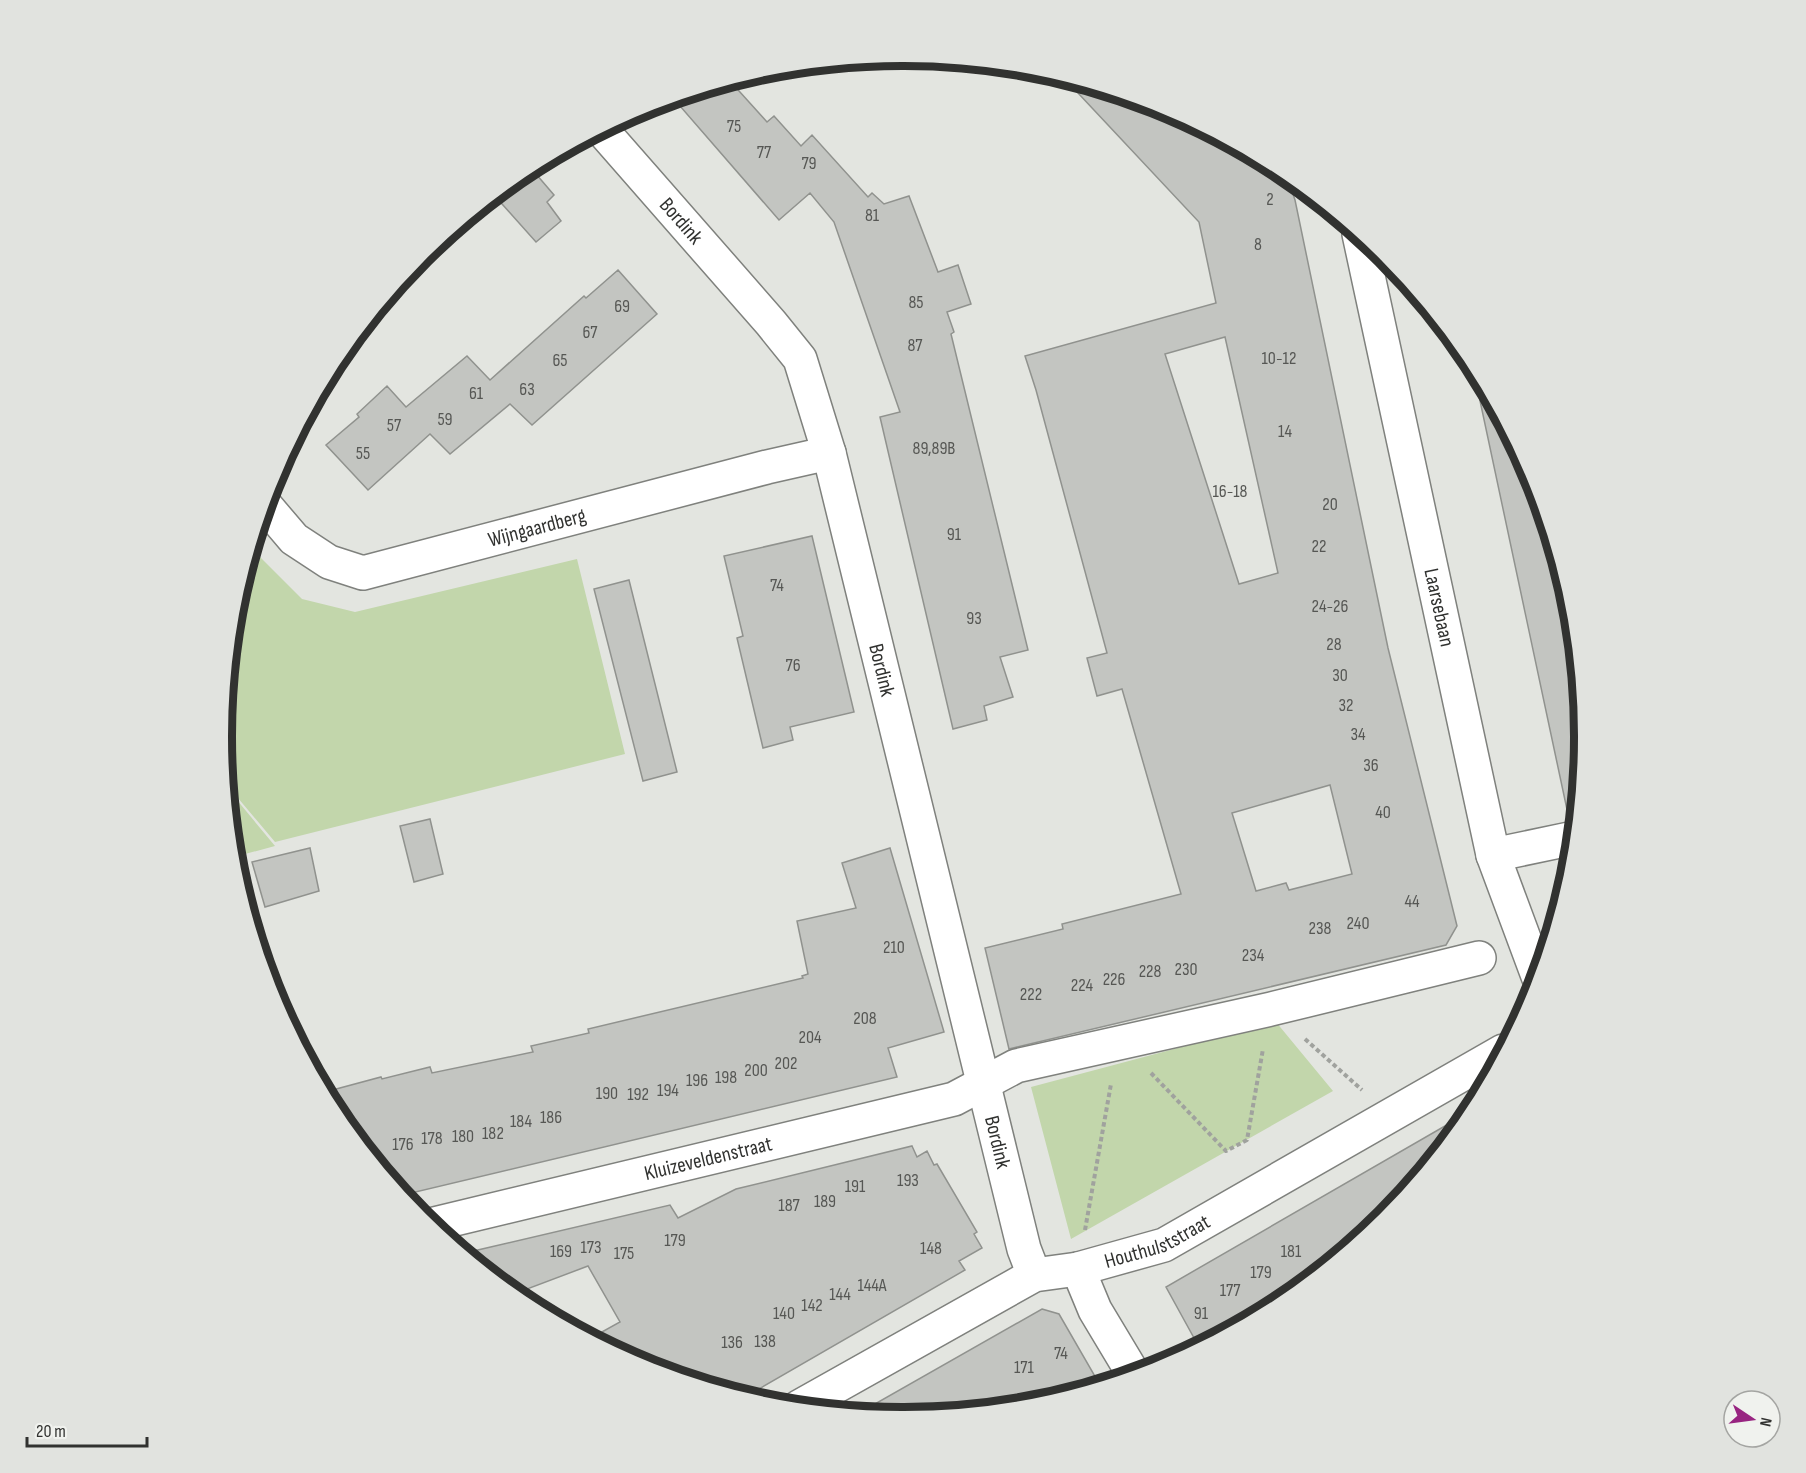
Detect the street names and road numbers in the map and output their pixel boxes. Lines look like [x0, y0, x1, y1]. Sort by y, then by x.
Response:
street label: Bordink [654, 192, 708, 249]
street label: Wijngaardberg [485, 503, 588, 552]
street label: Laarsebaan [1419, 566, 1460, 649]
street label: Bordink [864, 641, 901, 699]
street label: Bordink [979, 1113, 1016, 1171]
street label: Kluizeveldenstraat [642, 1131, 774, 1186]
street label: Houthulststraat [1102, 1209, 1214, 1274]

